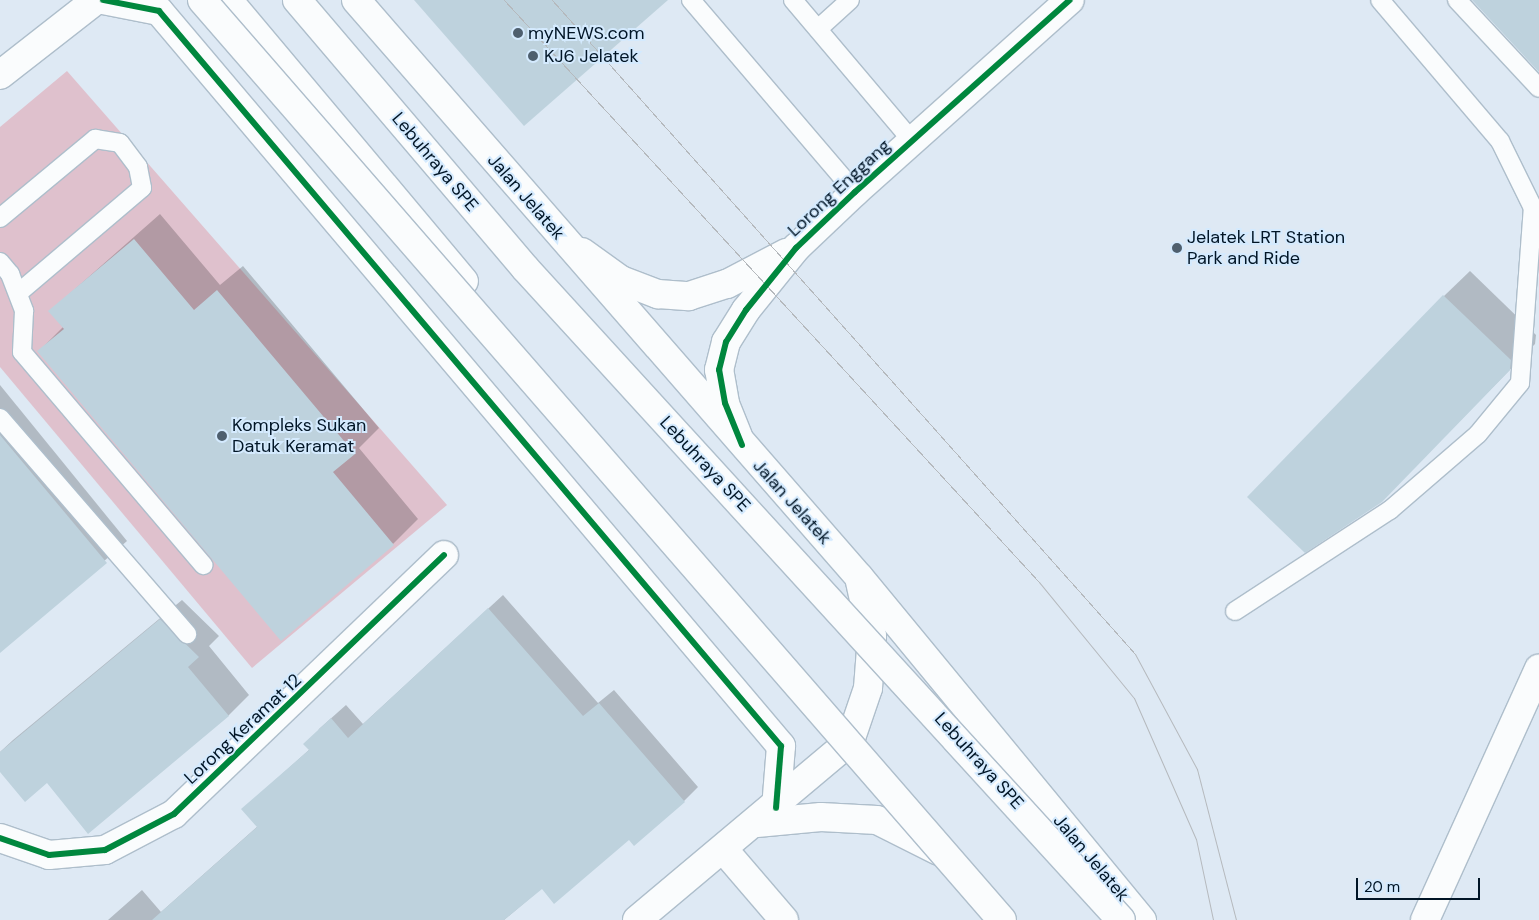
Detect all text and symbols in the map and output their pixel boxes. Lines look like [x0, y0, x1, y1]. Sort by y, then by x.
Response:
place label: myNEWS.com [528, 22, 645, 44]
marker: myNEWS.com [512, 27, 524, 39]
place label: KJ6 Jelatek [544, 45, 639, 67]
marker: KJ6 Jelatek [526, 49, 540, 63]
street label: Lebuhraya SPE [387, 108, 483, 216]
street label: Lorong Enggang [783, 135, 895, 241]
street label: Jalan Jelatek [483, 150, 569, 244]
place label: Jelatek LRT Station Park and Ride [1187, 227, 1345, 270]
marker: Jelatek LRT Station Park and Ride [1171, 242, 1183, 254]
street label: Lebuhraya SPE [655, 412, 755, 516]
place label: Kompleks Sukan Datuk Keramat [232, 415, 366, 458]
marker: Kompleks Sukan Datuk Keramat [216, 430, 228, 442]
street label: Jalan Jelatek [748, 455, 836, 549]
street label: Lorong Keramat 12 [180, 669, 306, 789]
street label: Lebuhraya SPE [930, 708, 1028, 814]
street label: Jalan Jelatek [1048, 810, 1134, 906]
scale bar [1359, 868, 1483, 900]
text: 20 m [1364, 877, 1400, 897]

